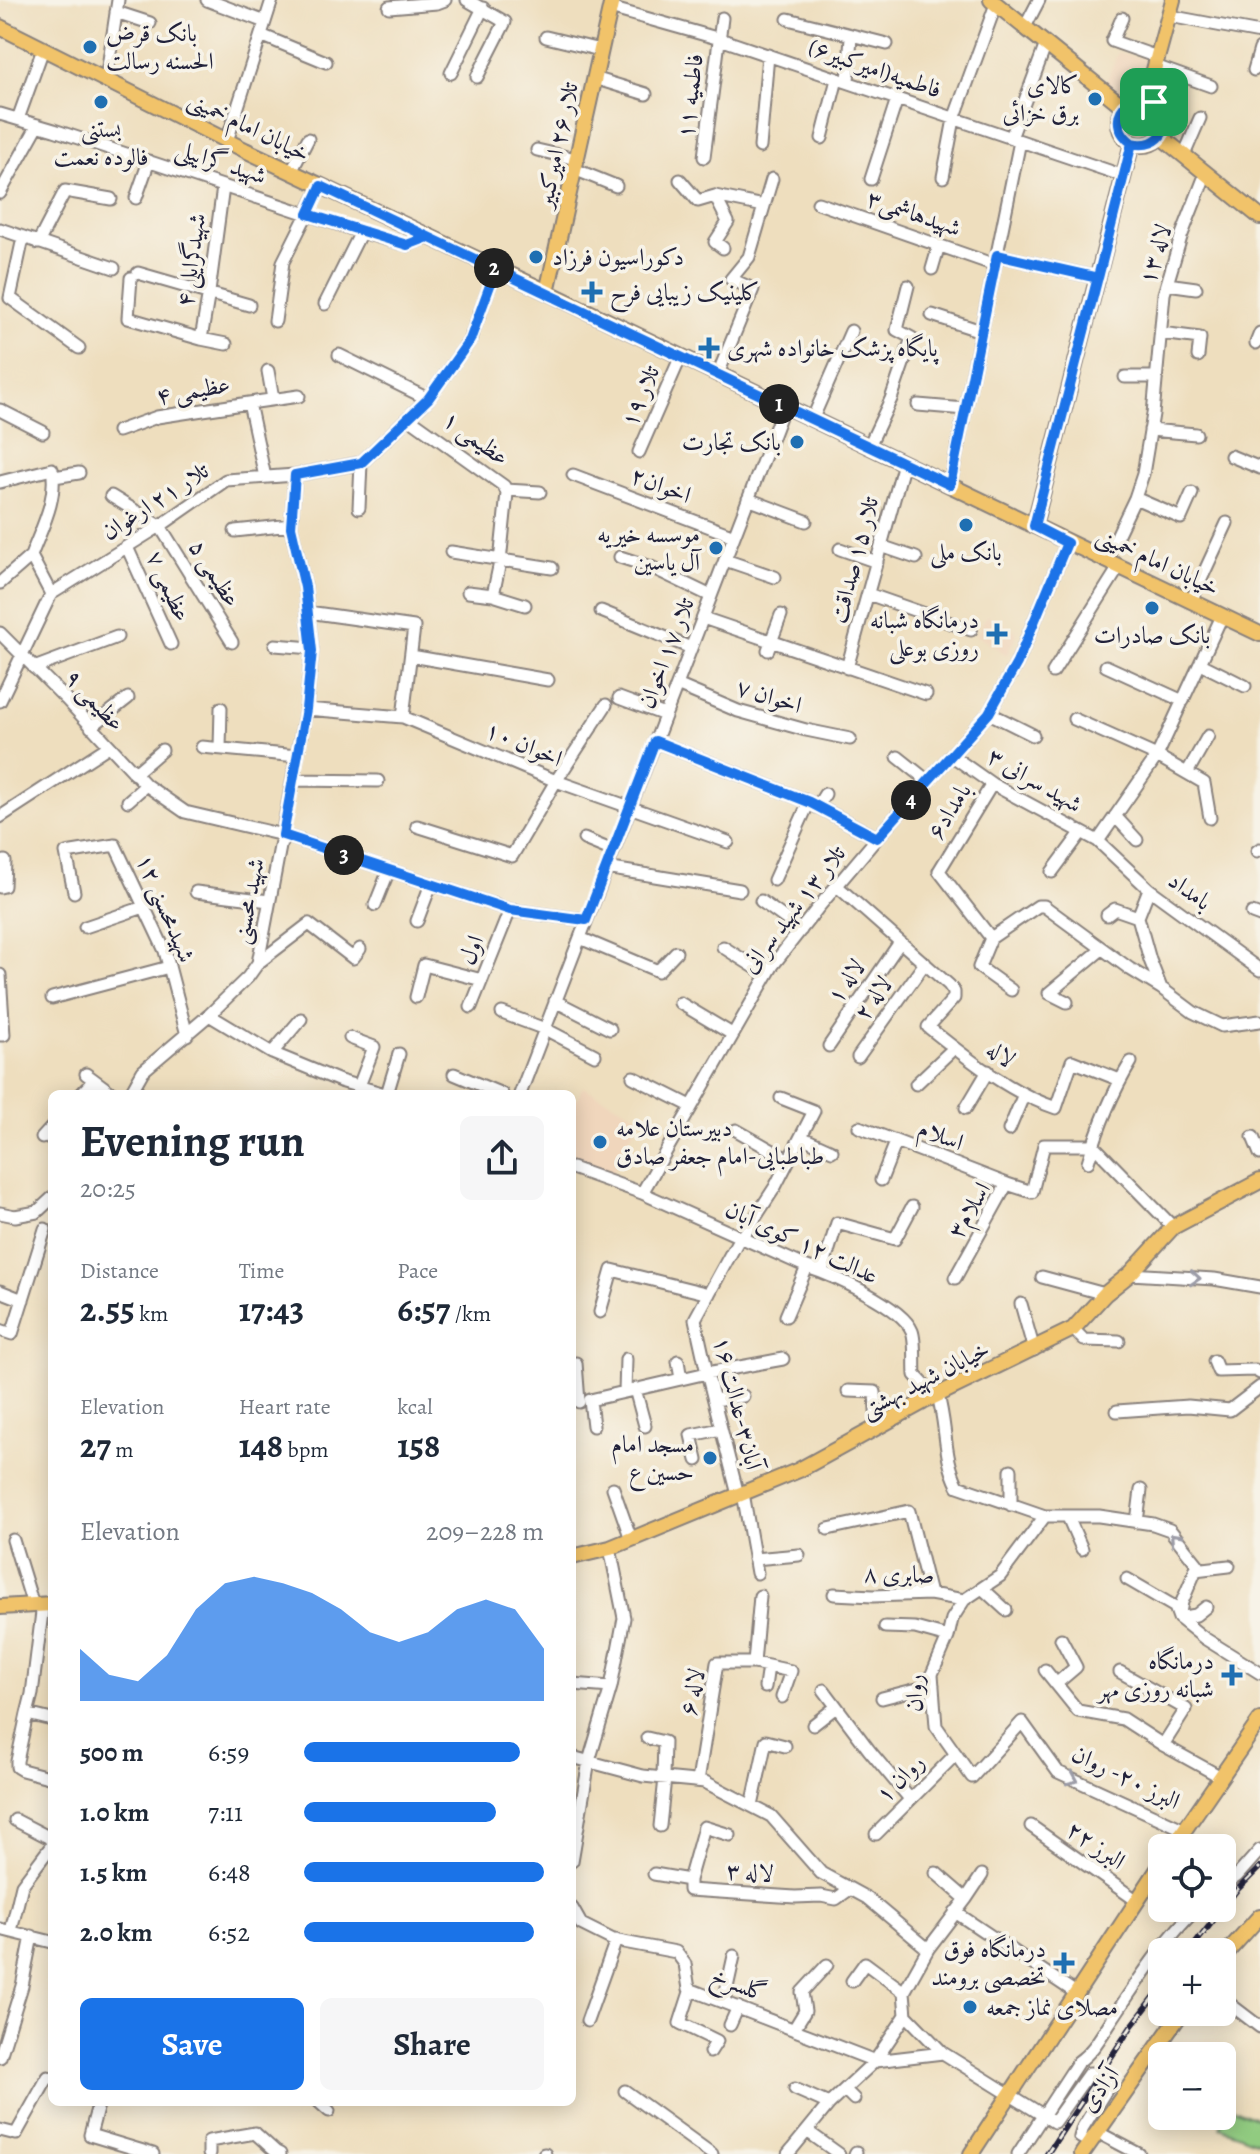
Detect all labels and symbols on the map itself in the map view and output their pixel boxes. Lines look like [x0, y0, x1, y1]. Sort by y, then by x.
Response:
place label: بانک قرض الحسنه رسالت [106, 17, 214, 77]
street label: فاطمیه(امیرکبیر۶) [804, 30, 946, 106]
marker: بانک قرض الحسنه رسالت [81, 38, 99, 56]
street label: فاطمیه ۱۱ [669, 52, 711, 140]
pin [1120, 68, 1188, 136]
place label: کالای برق خزائی [1002, 69, 1079, 129]
street label: تلار ۲۶ امیرکبیر [527, 79, 586, 214]
street label: خیابان امام خمینی [180, 83, 315, 174]
marker: کالای برق خزائی [1086, 90, 1104, 108]
marker: بستنی فالوده نعمت [92, 93, 110, 111]
place label: بستنی فالوده نعمت [53, 113, 149, 173]
street label: شهید گراییلی [171, 132, 271, 193]
street label: شهیدهاشمی۳ [862, 182, 965, 245]
street label: شهیدگرایلی ۴ [169, 211, 214, 309]
street label: لاله ۱۳ [1131, 220, 1179, 288]
place label: دکوراسیون فرزاد [552, 241, 684, 273]
pin: 2 [474, 248, 514, 288]
marker: دکوراسیون فرزاد [527, 248, 545, 266]
place label: کلینیک زیبایی فرح [610, 276, 760, 313]
marker: کلینیک زیبایی فرح [581, 281, 603, 303]
place label: پایگاه پزشک خانواده شهری [727, 332, 939, 365]
marker: پایگاه پزشک خانواده شهری [698, 337, 720, 359]
street label: تلار ۱۹ [613, 360, 667, 432]
street label: عظیمی ۴ [154, 368, 233, 413]
pin: 1 [759, 384, 799, 424]
street label: عظیمی ۱ [436, 403, 516, 474]
place label: بانک تجارت [682, 426, 781, 458]
marker: بانک تجارت [788, 433, 806, 451]
street label: تلار ۲۱ ارغوان [95, 454, 215, 548]
street label: اخوان۲ [626, 459, 696, 511]
street label: تلار ۱۵ صداقت [822, 493, 886, 627]
marker: بانک ملی [957, 516, 975, 534]
place label: موسسه خیریه آل یاسین [597, 518, 703, 578]
street label: خیابان امام خمینی [1089, 519, 1225, 608]
street label: عظیمی ۵ [181, 533, 248, 614]
place label: بانک ملی [930, 536, 1002, 569]
marker: موسسه خیریه آل یاسین [707, 539, 725, 557]
street label: عظیمی ۷ [138, 545, 199, 627]
street label: تلار ۱۷ اخوان [630, 592, 702, 713]
marker: بانک صادرات [1143, 599, 1161, 617]
place label: درمانگاه شبانه روزی بوعلی [870, 604, 979, 665]
place label: بانک صادرات [1094, 619, 1210, 651]
marker: درمانگاه شبانه روزی بوعلی [986, 623, 1008, 645]
street label: عظیمی ۹ [57, 662, 132, 739]
street label: اخوان ۷ [732, 671, 806, 721]
street label: اخوان ۱۰ [480, 713, 568, 775]
street label: شهید سرانی ۳ [982, 740, 1088, 820]
street label: بامداد۶ [919, 777, 979, 845]
pin: 4 [891, 780, 931, 820]
pin: 3 [324, 835, 364, 875]
street label: تلار ۱۳ شهید سرانی [733, 838, 853, 979]
street label: شهیدمحسنی ۱۲ [128, 849, 203, 968]
street label: شهید محسنی [224, 855, 273, 947]
street label: بامداد [1162, 864, 1218, 918]
street label: اول [451, 930, 491, 970]
street label: لاله ۱ [819, 952, 873, 1010]
street label: لاله ۲ [846, 969, 900, 1027]
street label: لاله [980, 1033, 1022, 1075]
place label: دبیرستان علامه طباطبایی-امام جعفر صادق [616, 1112, 824, 1177]
street label: اسلام [912, 1112, 968, 1163]
marker: دبیرستان علامه طباطبایی-امام جعفر صادق [591, 1133, 609, 1151]
street label: اسلام۳ [940, 1176, 1002, 1247]
street label: عدالت ۱۲ کوی آبان [720, 1193, 884, 1291]
one-way arrow [1189, 1269, 1202, 1286]
street label: آبان۳-عدالت ۱۶ [706, 1333, 771, 1476]
street label: خیابان شهید بهشتی [855, 1333, 995, 1426]
place label: مسجد امام حسین ع [611, 1428, 694, 1492]
marker: مسجد امام حسین ع [701, 1449, 719, 1467]
one-way arrow [1169, 1533, 1184, 1548]
street label: صابری ۸ [863, 1557, 935, 1591]
place label: درمانگاه شبانه روزی مهر [1095, 1645, 1214, 1705]
marker: درمانگاه شبانه روزی مهر [1221, 1664, 1243, 1686]
street label: لاله ۶ [671, 1666, 713, 1718]
street label: روان [898, 1674, 930, 1712]
street label: البرز ۲۰- روان [1067, 1737, 1185, 1817]
street label: روان ۱ [869, 1747, 931, 1809]
one-way arrow [1065, 1769, 1079, 1785]
street label: البرز ۲۲ [1060, 1813, 1132, 1877]
street label: لاله ۳ [725, 1854, 775, 1890]
place label: درمانگاه فوق تخصصی برومند [931, 1933, 1046, 1994]
marker: درمانگاه فوق تخصصی برومند [1053, 1952, 1075, 1974]
street label: گلسرخ [705, 1959, 771, 2014]
place label: مصلای نماز جمعه [986, 1991, 1118, 2023]
marker: مصلای نماز جمعه [961, 1998, 979, 2016]
street label: آزادی [1072, 2057, 1128, 2118]

